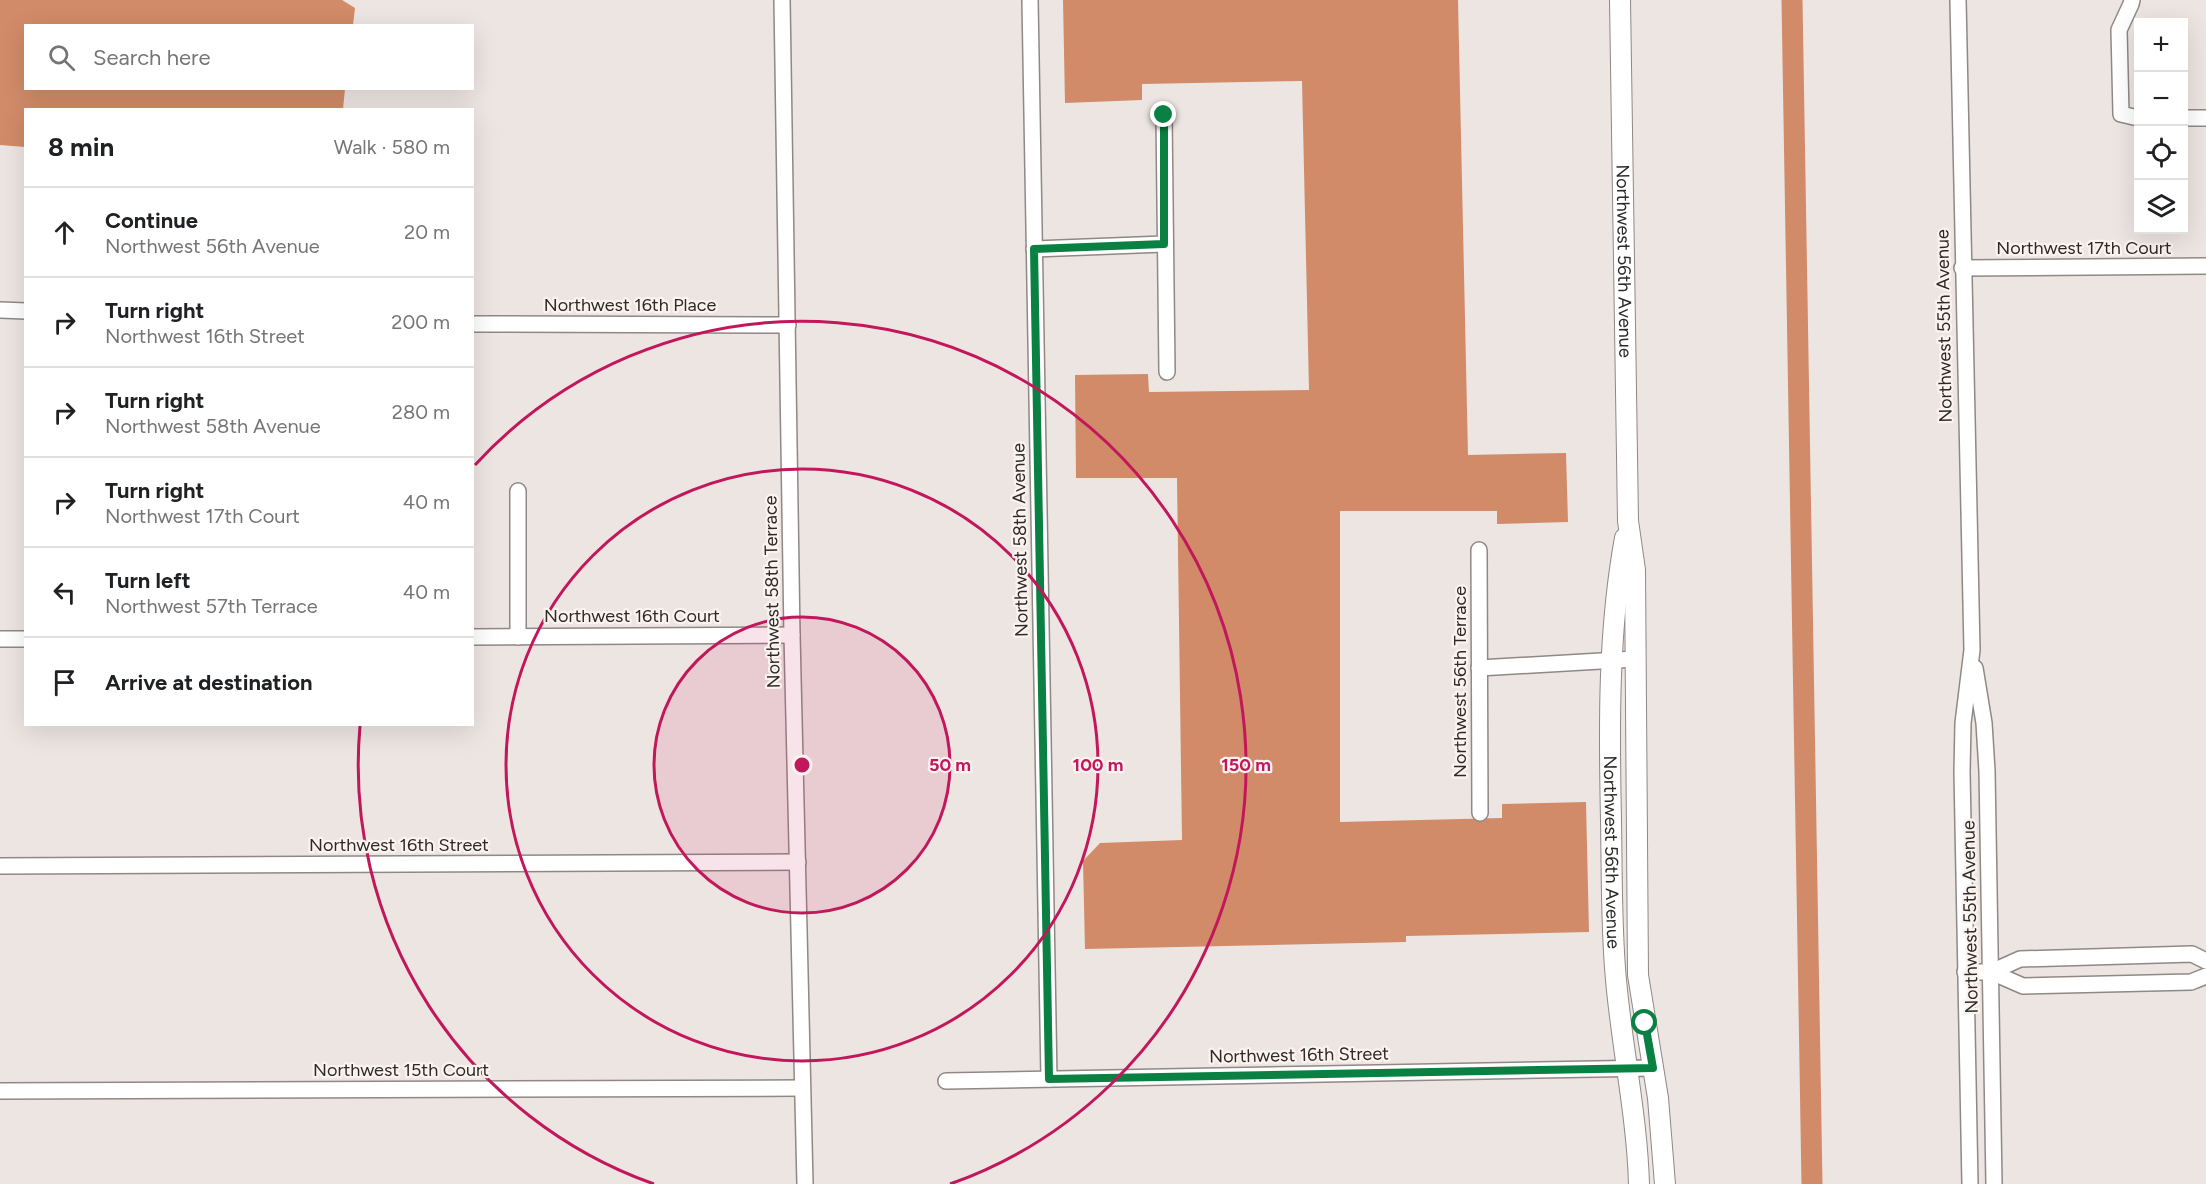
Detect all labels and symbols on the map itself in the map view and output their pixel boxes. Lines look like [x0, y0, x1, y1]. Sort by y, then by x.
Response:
route end [1150, 101, 1176, 127]
street label: Northwest 56th Avenue [1612, 164, 1636, 358]
street label: Northwest 55th Avenue [1931, 229, 1957, 423]
street label: Northwest 17th Court [1996, 237, 2172, 259]
street label: Northwest 16th Place [544, 294, 716, 316]
street label: Northwest 58th Avenue [1007, 443, 1033, 637]
street label: Northwest 58th Terrace [759, 495, 785, 689]
street label: Northwest 56th Terrace [1449, 586, 1471, 778]
street label: Northwest 16th Court [544, 605, 720, 627]
text: 50 m [929, 754, 971, 776]
text: 100 m [1073, 754, 1123, 776]
text: 150 m [1221, 754, 1271, 776]
centre of rings [792, 755, 812, 775]
street label: Northwest 56th Avenue [1599, 755, 1625, 950]
street label: Northwest 55th Avenue [1957, 820, 1983, 1014]
street label: Northwest 16th Street [309, 834, 489, 856]
route start [1631, 1009, 1657, 1035]
street label: Northwest 16th Street [1209, 1042, 1389, 1068]
street label: Northwest 15th Court [313, 1059, 489, 1081]

